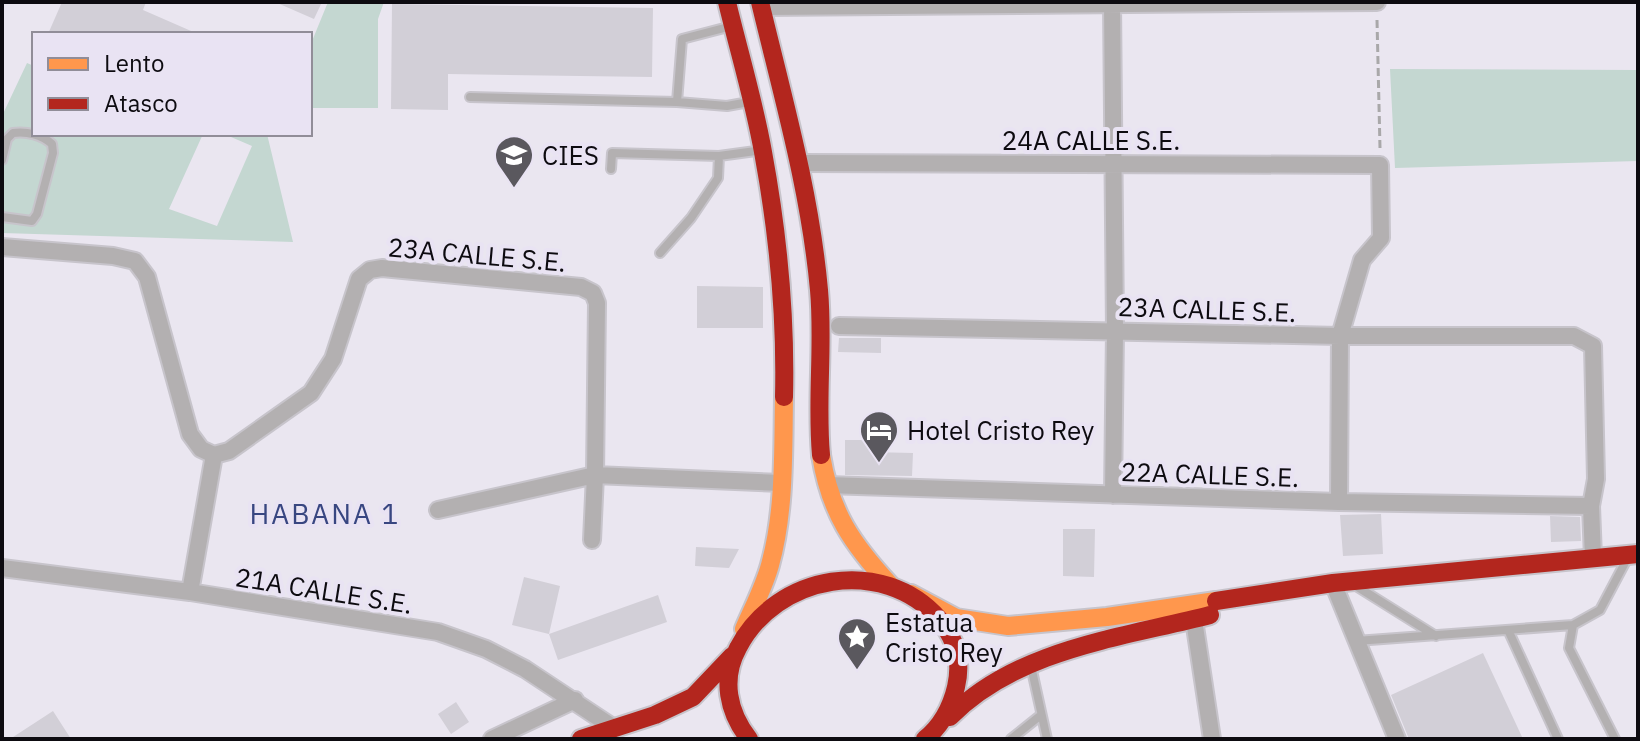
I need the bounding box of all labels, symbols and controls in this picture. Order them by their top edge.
legend [32,32,312,136]
text: Lento [104,47,164,79]
text: Atasco [104,87,178,119]
street label: 24A CALLE S.E. [1002,123,1180,157]
school or university icon: CIES [493,134,535,189]
place label: CIES [542,138,599,172]
street label: 23A CALLE S.E. [387,229,567,279]
street label: 23A CALLE S.E. [1117,289,1297,329]
hotel icon: Hotel Cristo Rey [858,409,900,464]
place label: Hotel Cristo Rey [907,413,1094,447]
street label: 22A CALLE S.E. [1120,454,1300,494]
district label: HABANA 1 [250,495,400,532]
street label: 21A CALLE S.E. [233,559,415,621]
place label: Estatua Cristo Rey [885,605,1003,669]
place icon: Estatua Cristo Rey [836,616,878,671]

